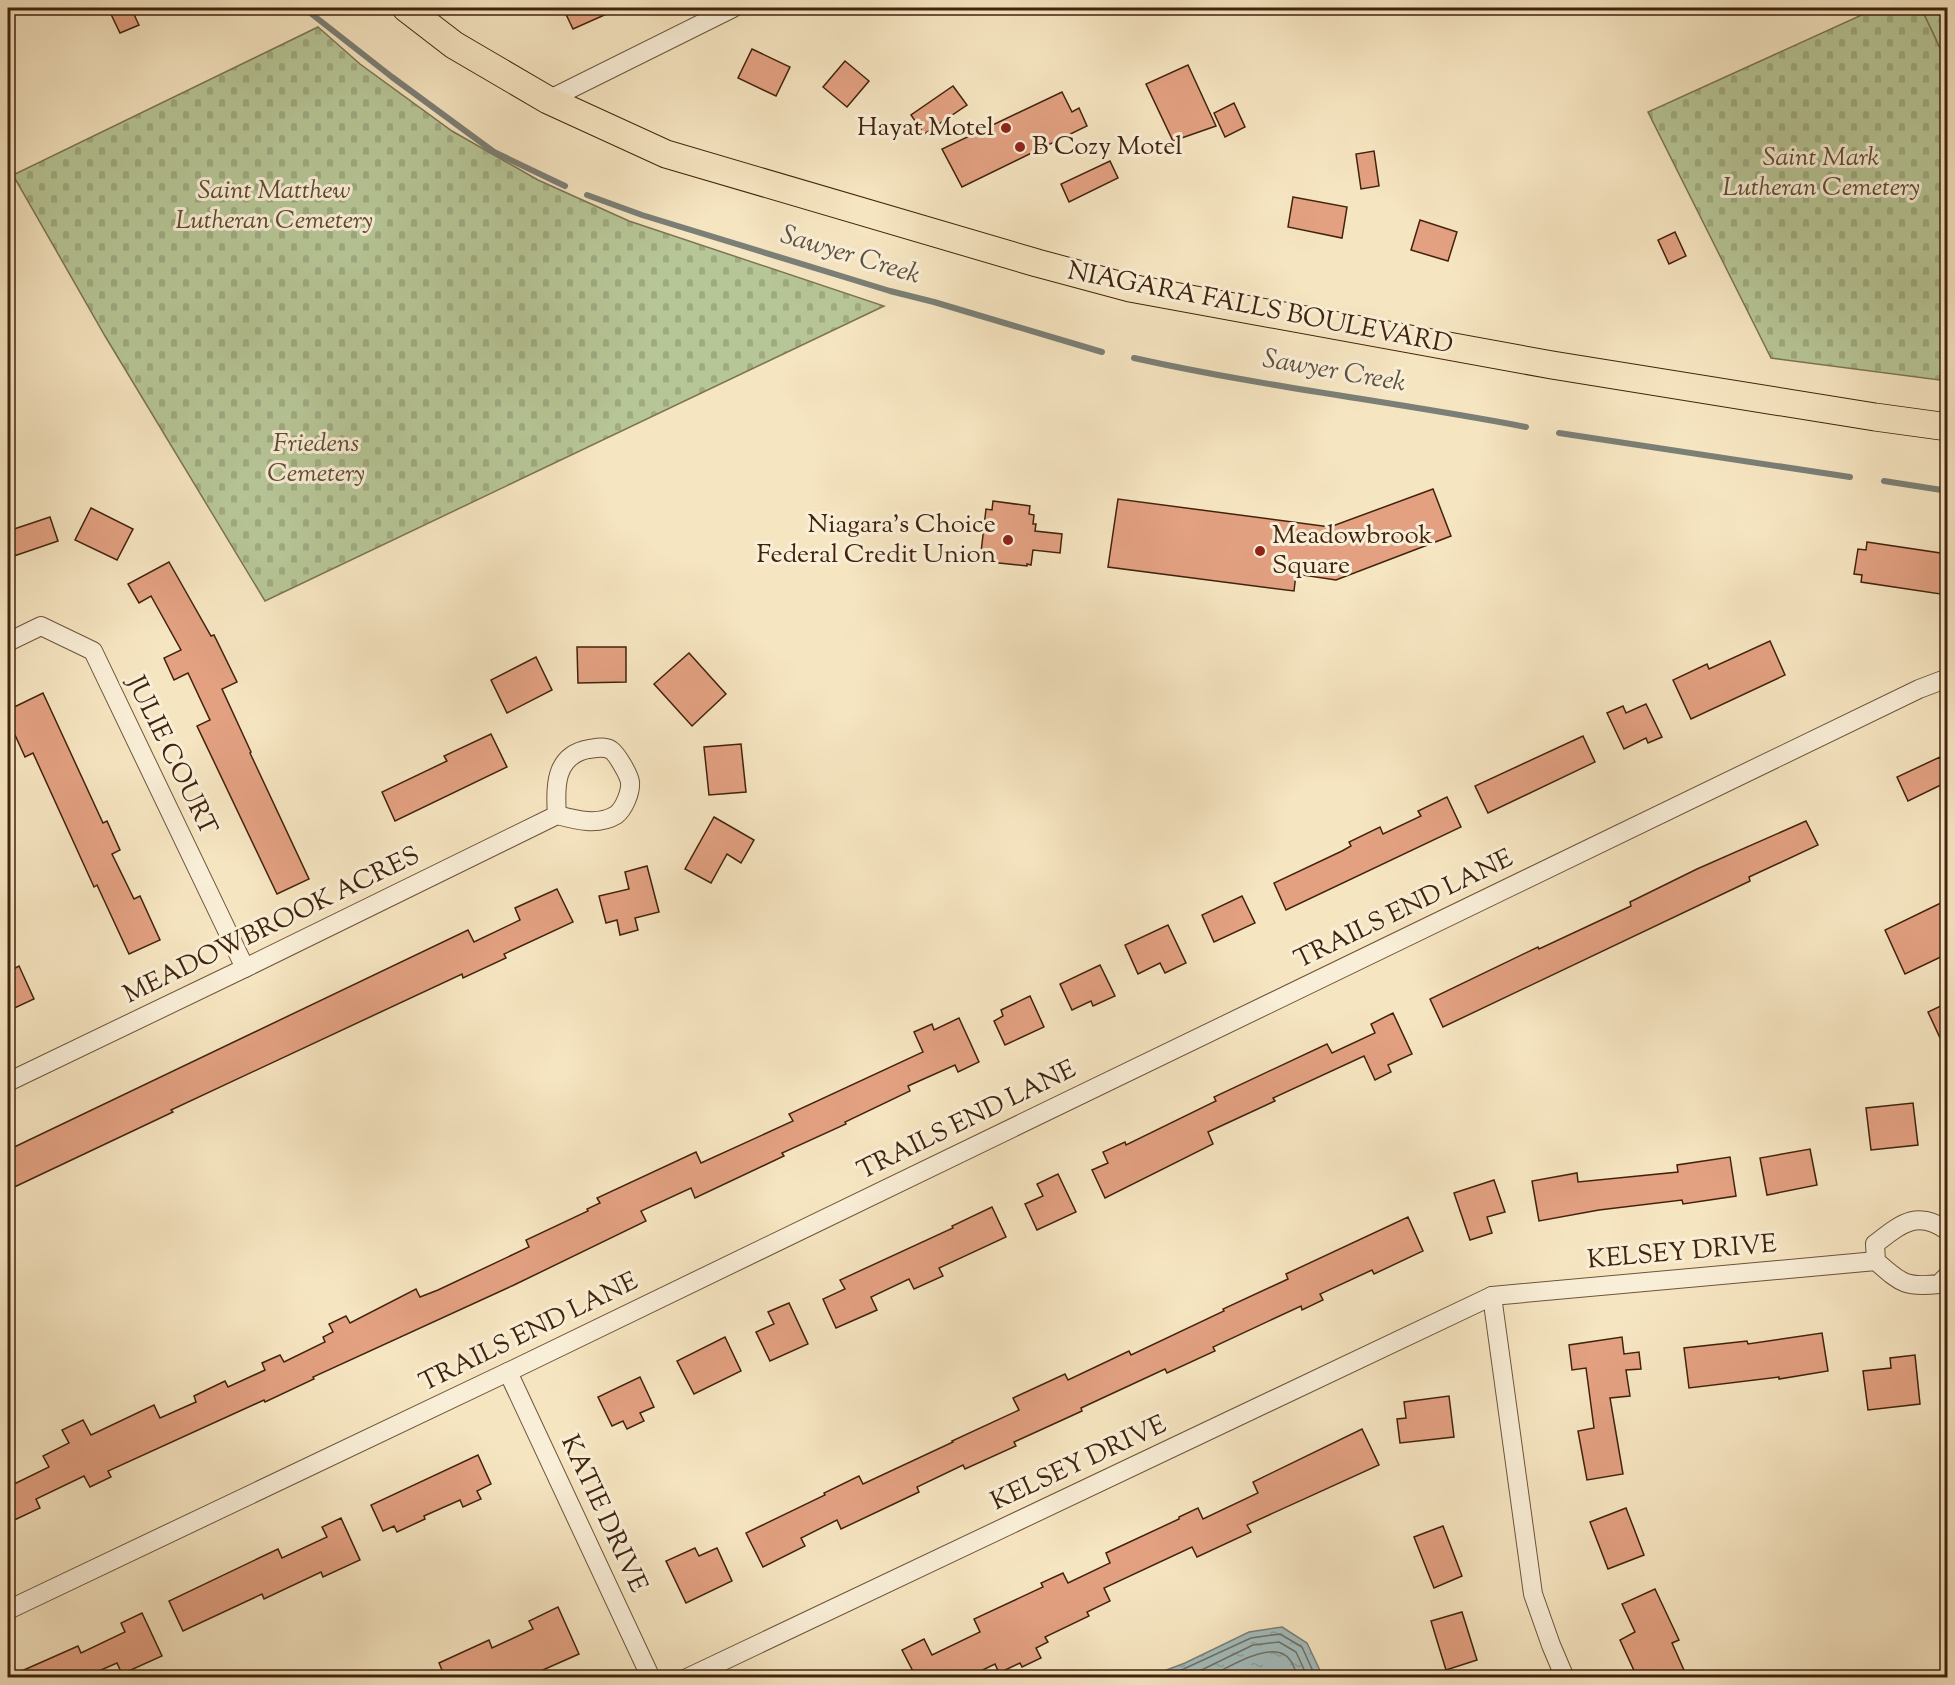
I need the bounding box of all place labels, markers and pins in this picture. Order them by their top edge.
place label: Hayat Motel [857,110,994,147]
marker: Hayat Motel [999,121,1013,135]
place label: B Cozy Motel [1032,129,1182,166]
marker: B Cozy Motel [1013,140,1027,154]
place label: Niagara's Choice Federal Credit Union [757,507,996,574]
place label: Meadowbrook Square [1272,518,1433,585]
marker: Niagara's Choice Federal Credit Union [1001,533,1015,547]
marker: Meadowbrook Square [1253,544,1267,558]

